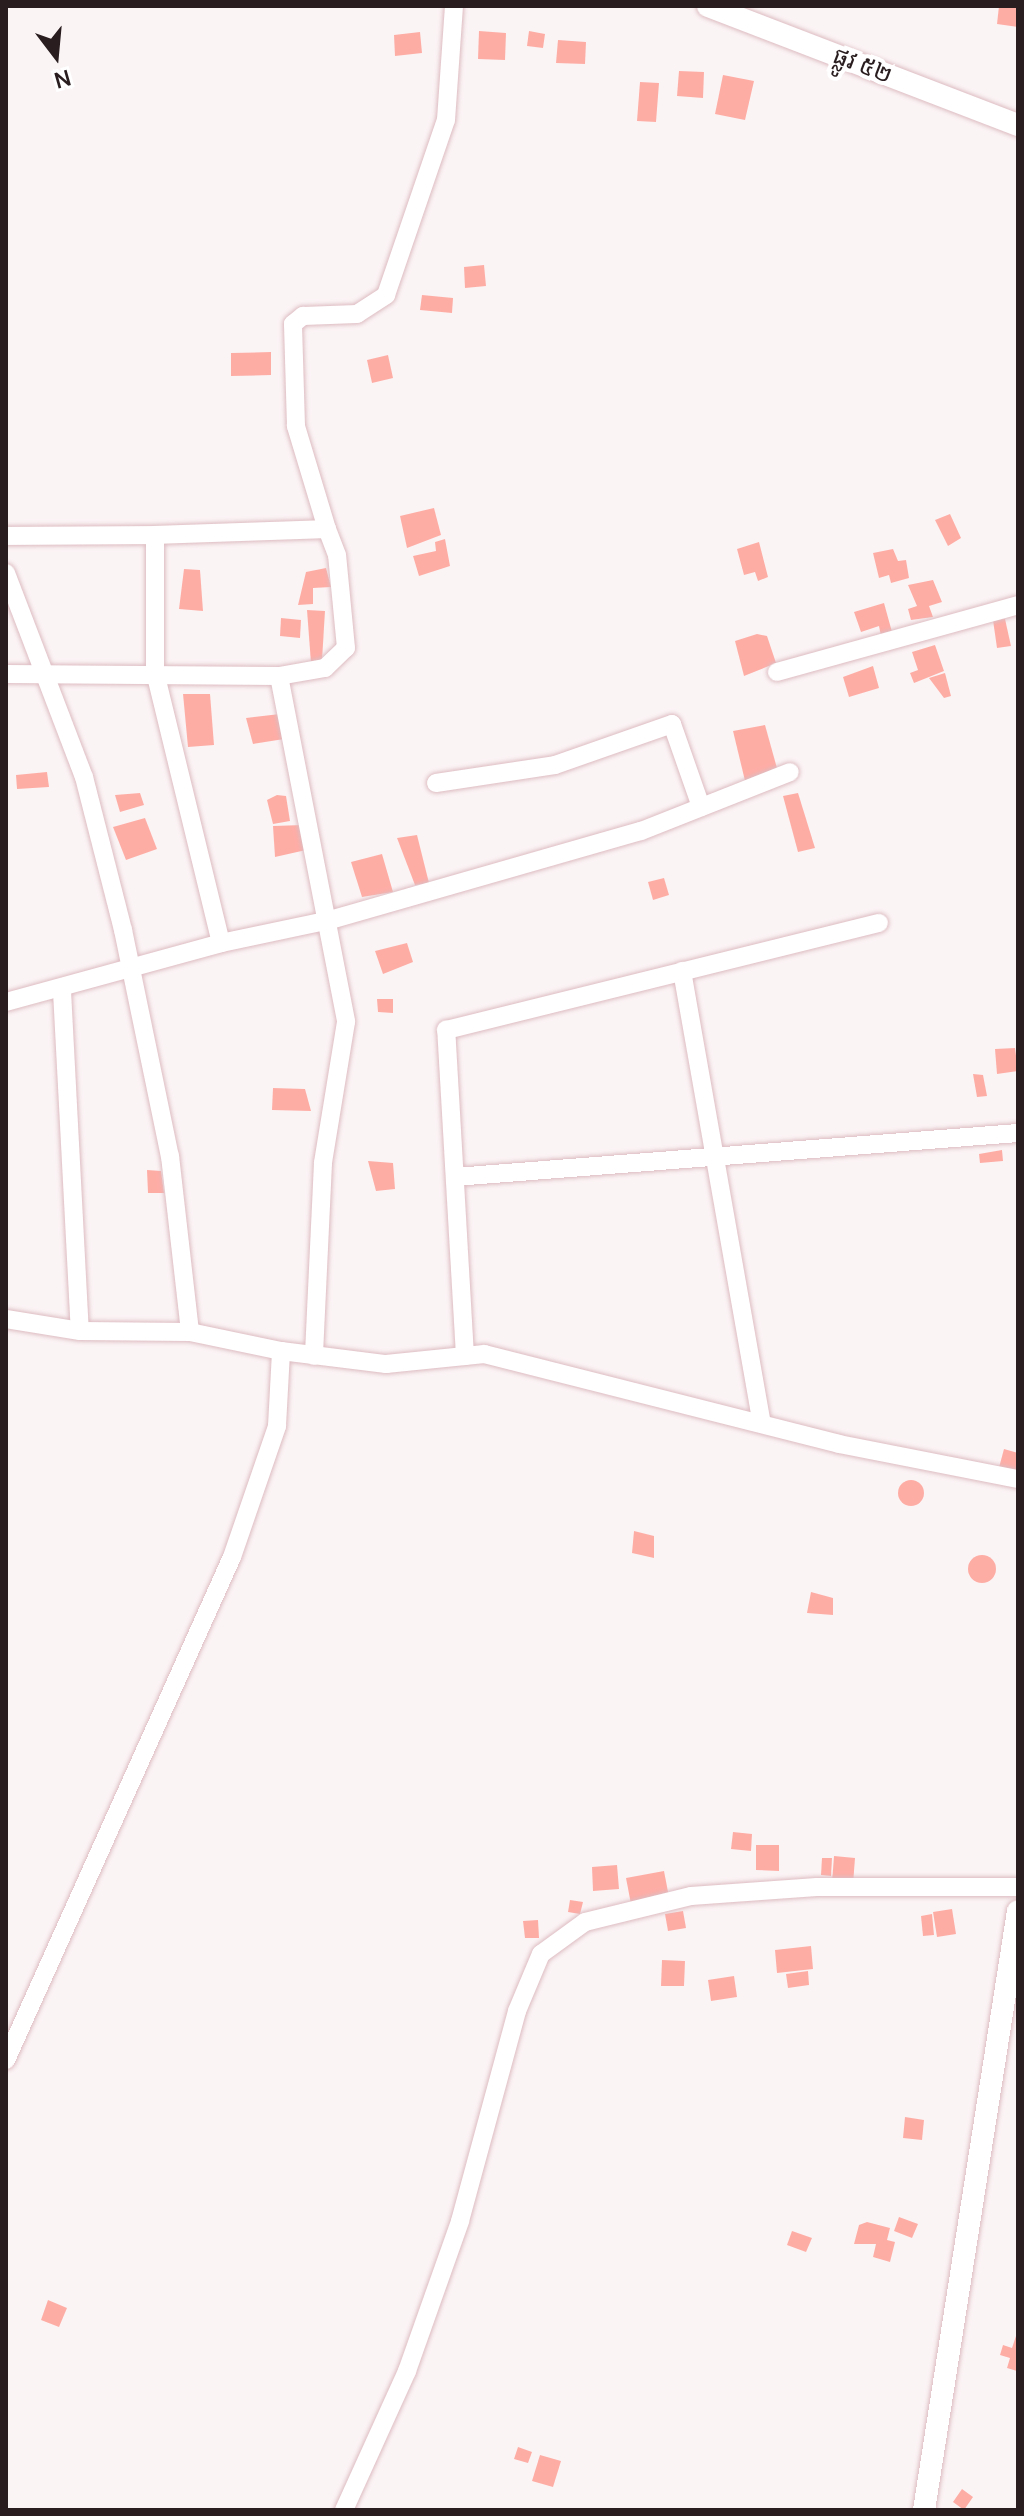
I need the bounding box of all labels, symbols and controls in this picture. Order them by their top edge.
north arrow [16,16,96,96]
street label: ផ្លូវ ៥២ [829,40,897,88]
text: N [51,62,74,96]

